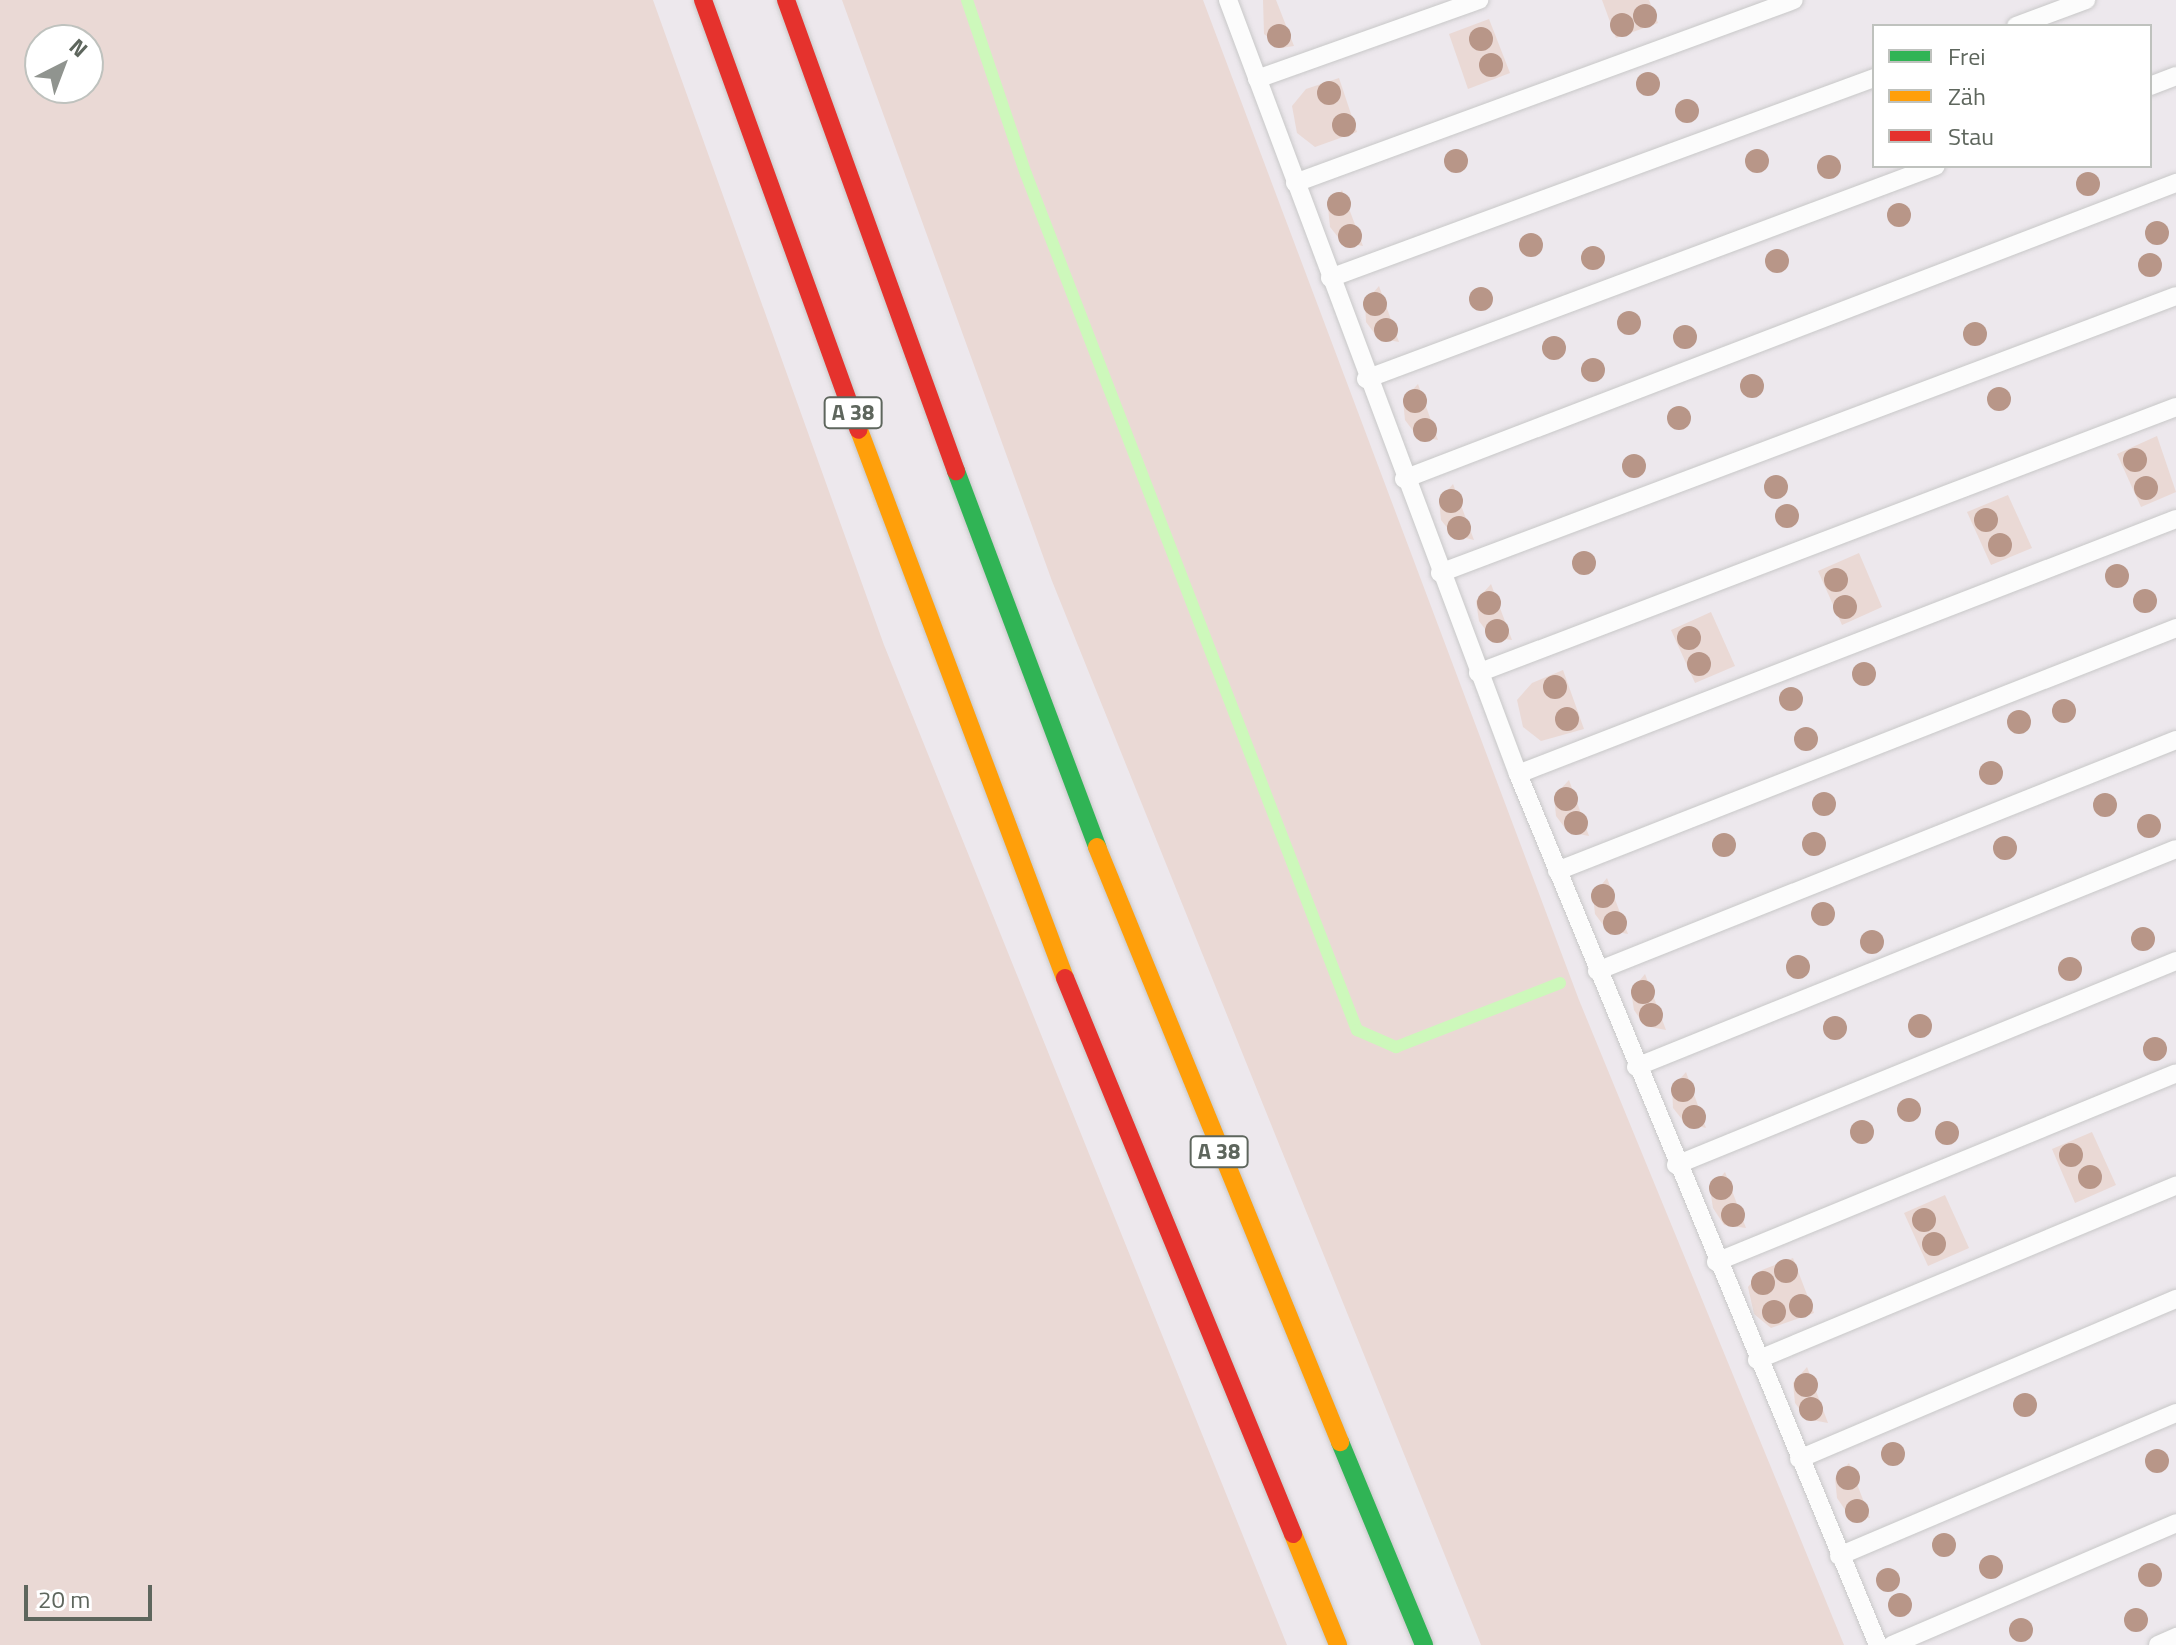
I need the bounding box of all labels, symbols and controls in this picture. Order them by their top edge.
north arrow [24,24,104,104]
legend [1872,24,2152,168]
text: N [62,30,96,65]
text: Frei [1948,38,1986,74]
text: Zäh [1948,78,1986,114]
text: Stau [1948,118,1994,154]
road number: A 38 [823,395,883,431]
road number: A 38 [1189,1134,1249,1170]
scale bar [28,1569,156,1619]
text: 20 m [38,1581,90,1617]

